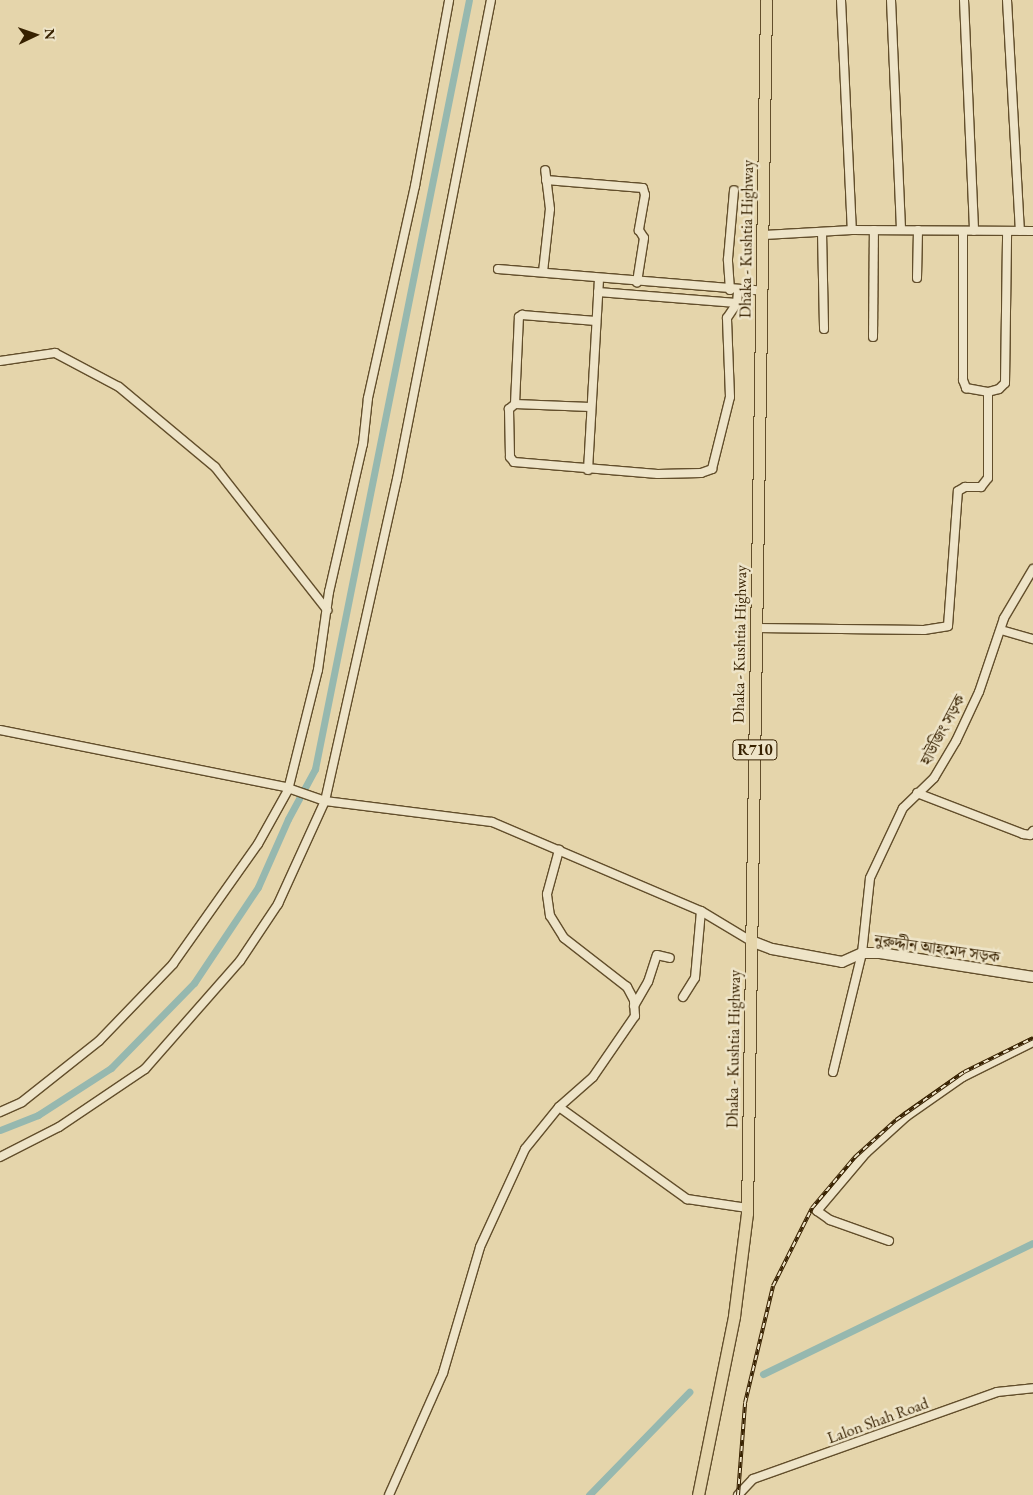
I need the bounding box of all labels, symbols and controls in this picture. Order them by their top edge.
north arrow [10,10,60,60]
text: N [41,28,59,40]
street label: Dhaka - Kushtia Highway [736,160,758,318]
street label: Dhaka - Kushtia Highway [729,565,751,723]
street label: হাউজিং সড়ক [916,691,970,769]
road number: R710 [731,738,779,762]
street label: নুরুদ্দীন আহমেদ সড়ক [873,931,1001,967]
street label: Dhaka - Kushtia Highway [723,970,745,1128]
street label: Lalon Shah Road [825,1394,931,1448]

